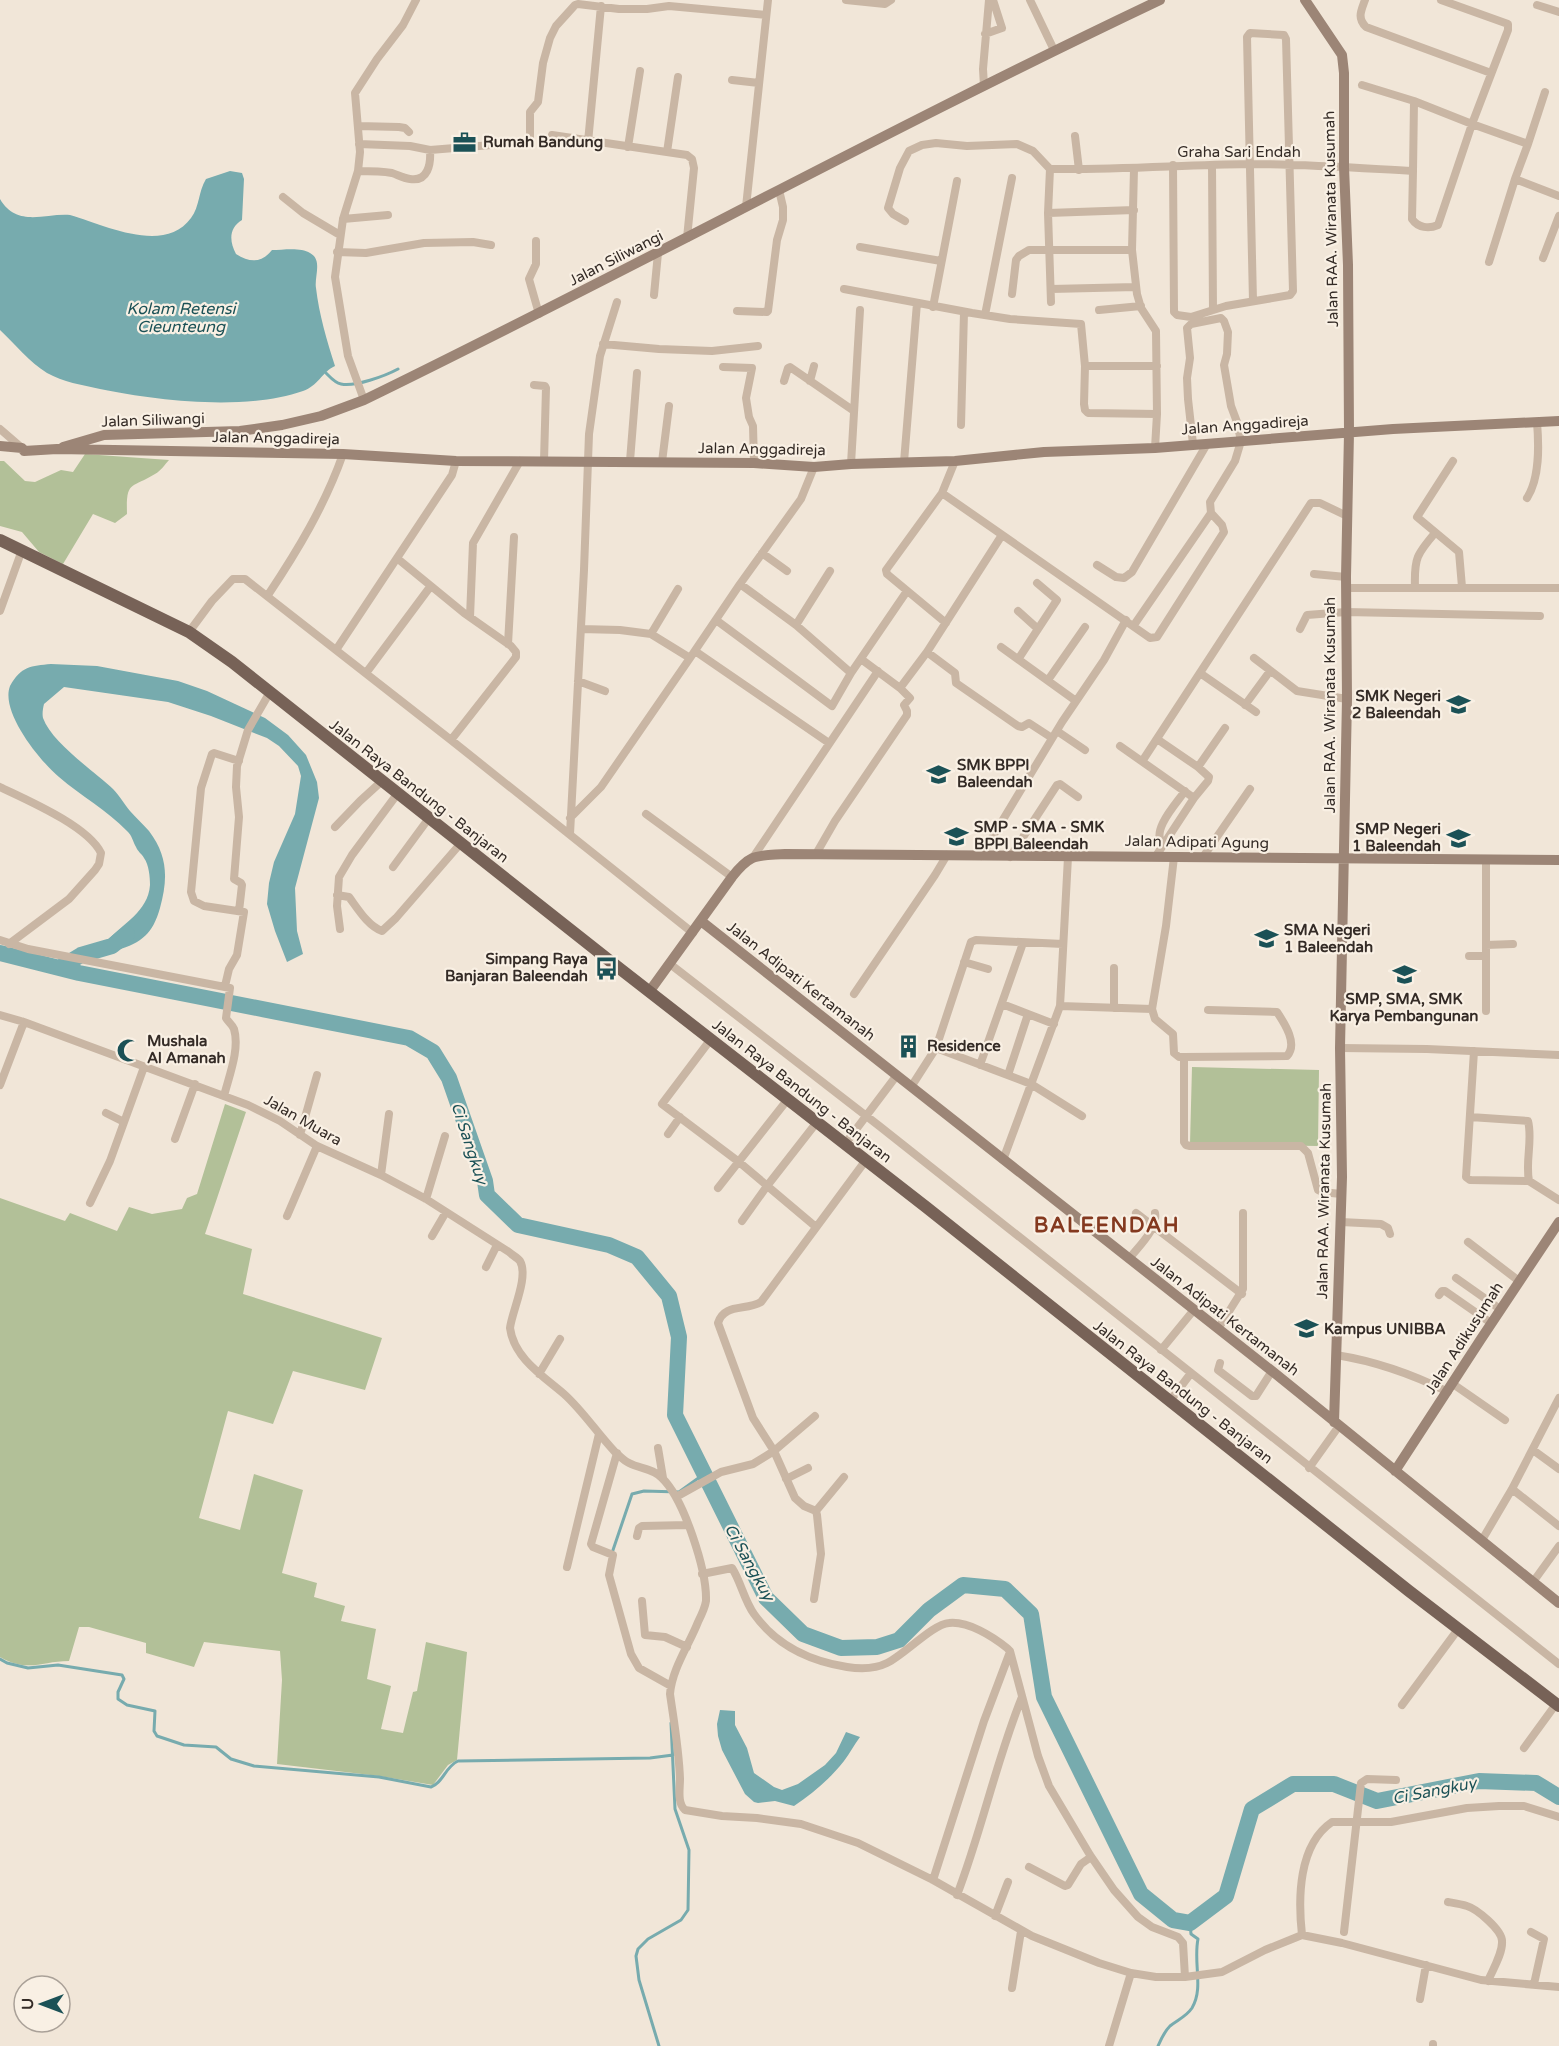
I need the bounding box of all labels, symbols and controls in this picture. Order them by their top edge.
street label: Jalan RAA. Wiranata Kusumah [1320,111,1342,327]
office icon: Rumah Bandung [452,129,478,155]
place label: Rumah Bandung [483,133,603,152]
street label: Graha Sari Endah [1177,143,1301,161]
street label: Jalan Siliwangi [566,226,666,290]
water label: Kolam Retensi Cieunteung [126,299,238,337]
street label: Jalan Siliwangi [101,409,205,431]
street label: Jalan Anggadireja [1181,412,1309,438]
street label: Jalan Anggadireja [212,428,340,448]
street label: Jalan Anggadireja [698,439,826,459]
street label: Jalan RAA. Wiranata Kusumah [1321,597,1339,813]
place label: SMK Negeri 2 Baleendah [1352,687,1441,722]
school or university icon: SMK Negeri 2 Baleendah [1446,692,1472,718]
street label: Jalan Raya Bandung - Banjaran [326,715,512,867]
place label: SMK BPPI Baleendah [957,756,1033,791]
school or university icon: SMK BPPI Baleendah [926,761,952,787]
place label: SMP - SMA - SMK BPPI Baleendah [974,818,1104,853]
place label: SMP Negeri 1 Baleendah [1352,820,1441,855]
school or university icon: SMP - SMA - SMK BPPI Baleendah [943,823,969,849]
school or university icon: SMP Negeri 1 Baleendah [1446,825,1472,851]
street label: Jalan Adipati Agung [1125,832,1269,852]
street label: Jalan Adipati Kertamanah [723,917,879,1045]
place label: SMA Negeri 1 Baleendah [1284,921,1373,956]
school or university icon: SMA Negeri 1 Baleendah [1253,926,1279,952]
place label: Simpang Raya Banjaran Baleendah [445,950,588,986]
bus stop icon: Simpang Raya Banjaran Baleendah [593,955,619,981]
school or university icon: SMP, SMA, SMK Karya Pembangunan [1391,962,1417,988]
place label: SMP, SMA, SMK Karya Pembangunan [1330,990,1478,1026]
street label: Jalan Raya Bandung - Banjaran [709,1015,895,1167]
place label: Mushala Al Amanah [147,1032,226,1067]
building icon: Residence [896,1033,922,1059]
mosque icon: Mushala Al Amanah [116,1037,142,1063]
place label: Residence [927,1037,1001,1055]
street label: Jalan RAA. Wiranata Kusumah [1313,1083,1335,1299]
street label: Jalan Muara [261,1091,345,1149]
water label: Ci Sangkuy [446,1100,492,1189]
district label: BALEENDAH [1034,1213,1180,1238]
street label: Jalan Adipati Kertamanah [1147,1252,1303,1380]
street label: Jalan Adikusumah [1421,1279,1507,1397]
street label: Jalan Raya Bandung - Banjaran [1090,1316,1276,1468]
school or university icon: Kampus UNIBBA [1293,1316,1319,1342]
place label: Kampus UNIBBA [1324,1320,1446,1339]
water label: Ci Sangkuy [720,1520,780,1607]
water label: Ci Sangkuy [1391,1773,1480,1809]
north arrow [12,1974,72,2034]
text: U [18,1998,38,2010]

